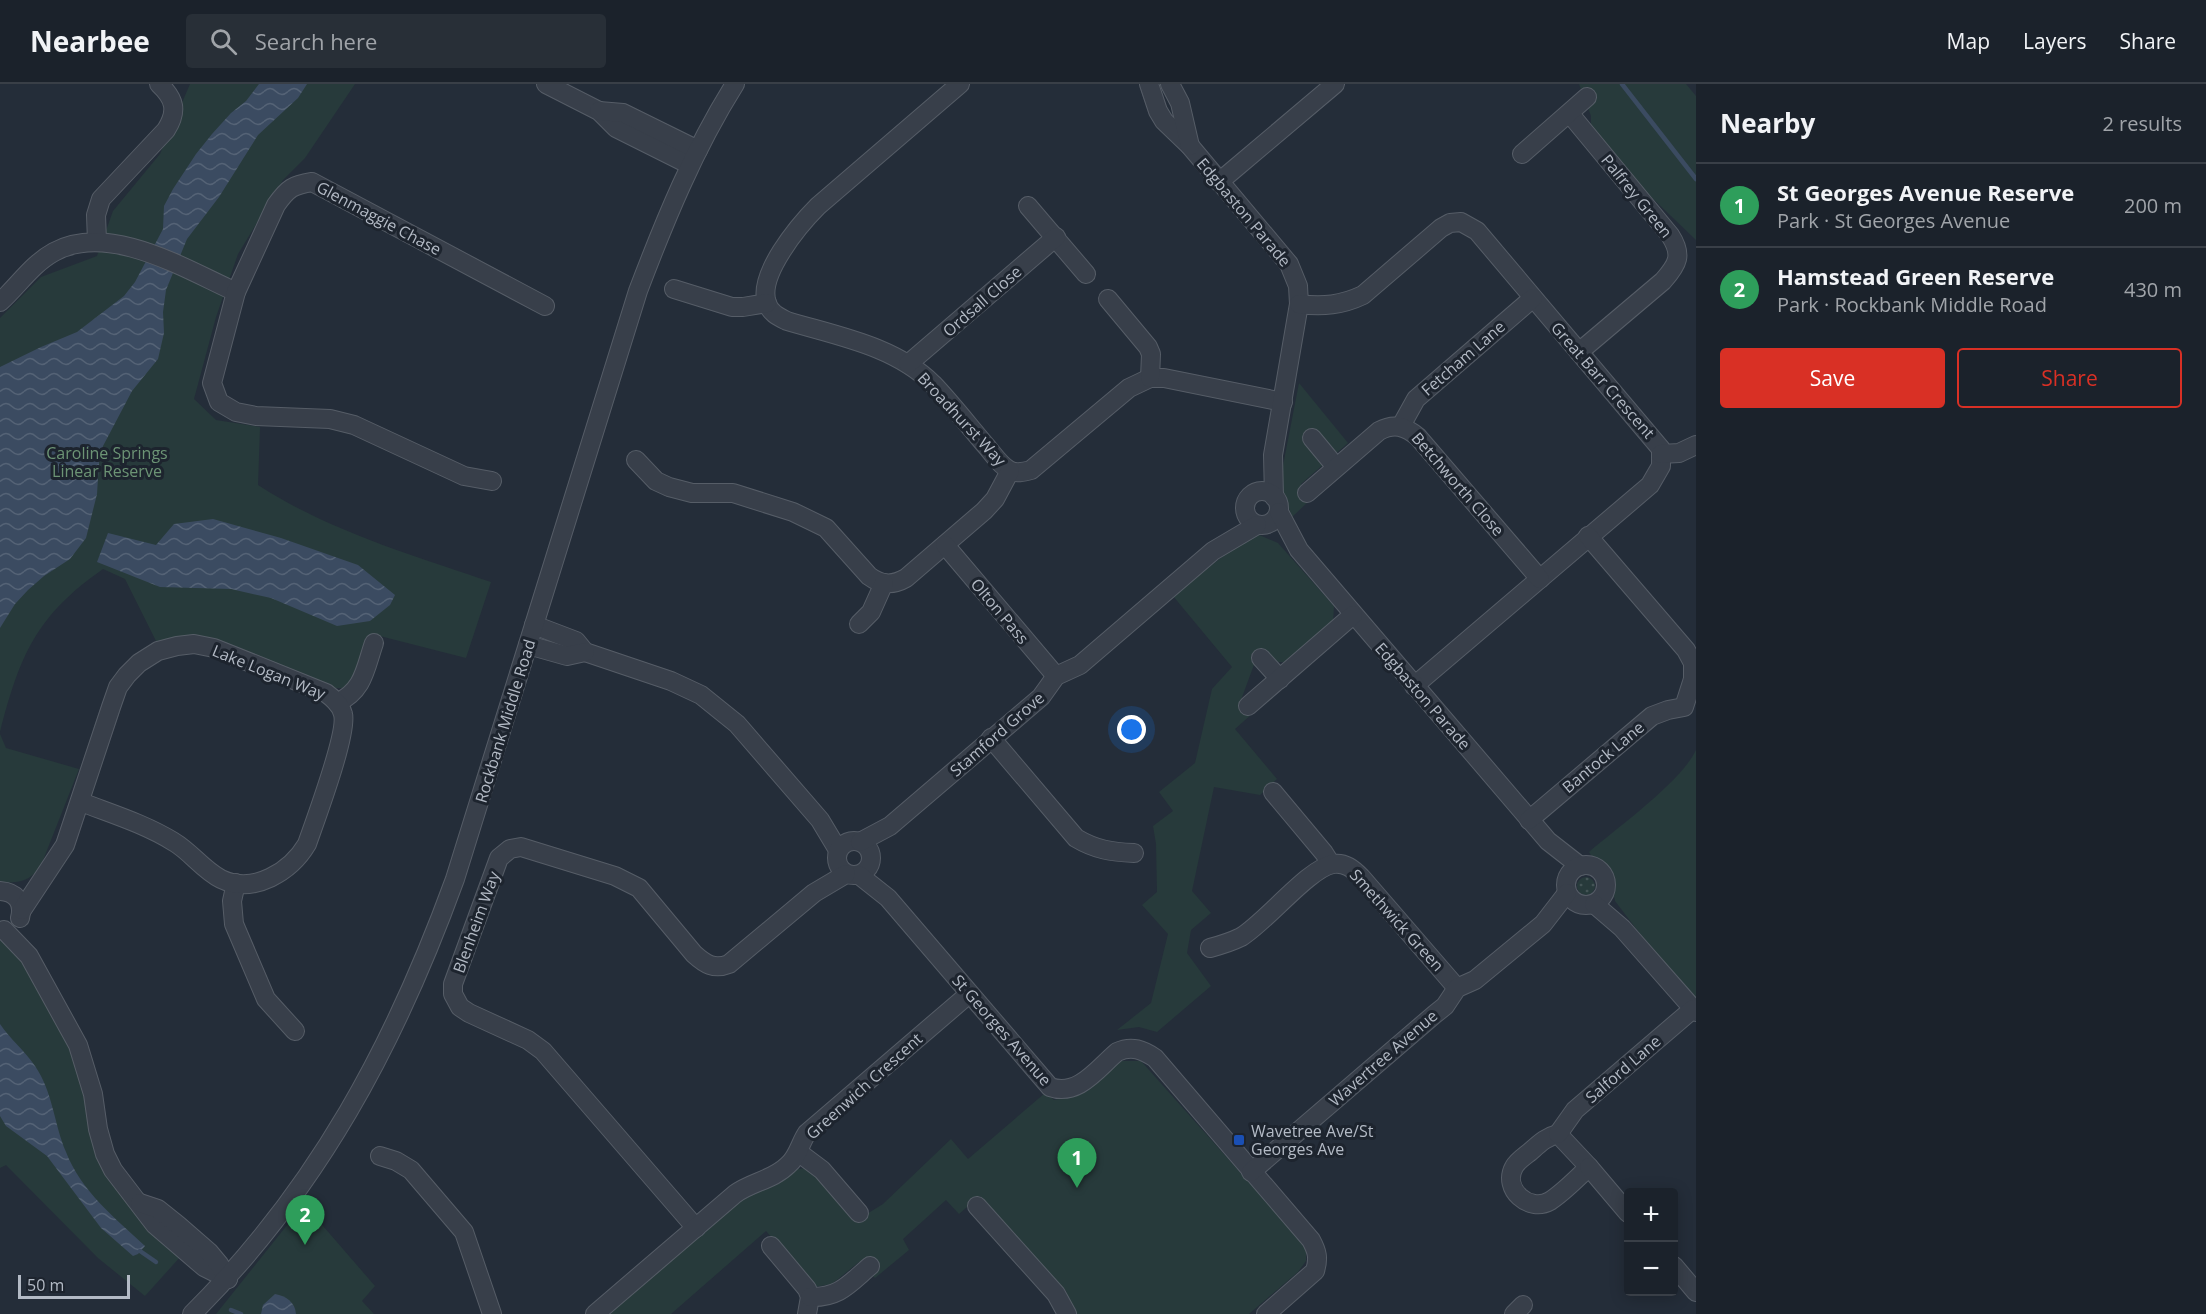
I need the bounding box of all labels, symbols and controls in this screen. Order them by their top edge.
search box [186,14,606,68]
text: Nearbee [30,22,150,60]
icon: search [207,25,240,58]
text: Search here [255,26,377,56]
text: Map [1947,27,1990,55]
text: Layers [2023,27,2087,55]
text: Share [2120,27,2176,55]
text: Nearby [1720,105,1815,141]
text: 2 results [2102,110,2182,137]
street label: Palfrey Green [1596,150,1678,242]
street label: Edgbaston Parade [1192,153,1296,271]
street label: Glenmaggie Chase [313,176,445,260]
text: St Georges Avenue Reserve [1777,177,2074,207]
text: 1 [1734,192,1745,219]
text: 200 m [2124,192,2182,219]
text: Park · St Georges Avenue [1777,207,2010,234]
street label: Ordsall Close [938,261,1026,341]
text: Hamstead Green Reserve [1777,261,2054,291]
text: 2 [1734,276,1745,303]
text: 430 m [2124,276,2182,303]
text: Park · Rockbank Middle Road [1777,291,2047,318]
street label: Fetcham Lane [1416,315,1510,401]
street label: Great Barr Crescent [1546,317,1660,443]
button: Save [1720,348,1945,408]
button: Share [1957,348,2182,408]
street label: Broadhurst Way [913,367,1012,471]
street label: Betchworth Close [1407,427,1509,541]
park label: Caroline Springs Linear Reserve [46,442,168,482]
street label: Olton Pass [966,573,1034,649]
street label: Rockbank Middle Road [470,636,540,806]
street label: Edgbaston Parade [1370,638,1476,754]
street label: Lake Logan Way [209,639,330,705]
street label: Stamford Grove [945,687,1049,781]
your location [1117,715,1146,744]
street label: Bantock Lane [1557,716,1649,798]
street label: Smethwick Green [1345,864,1449,976]
street label: Blenheim Way [447,867,505,976]
street label: St Georges Avenue [948,970,1056,1090]
street label: Wavertree Avenue [1324,1005,1442,1111]
street label: Greenwich Crescent [801,1028,927,1144]
street label: Salford Lane [1581,1030,1665,1108]
place label: Wavetree Ave/St Georges Ave [1251,1120,1374,1160]
marker: Wavetree Ave/St Georges Ave [1232,1133,1246,1147]
pin: 1 [1058,1138,1096,1188]
map controls [1624,1188,1678,1296]
button: + [1624,1188,1678,1242]
pin: 2 [286,1196,324,1245]
button: − [1624,1242,1678,1296]
scale bar [18,1272,130,1300]
text: 50 m [27,1274,64,1296]

